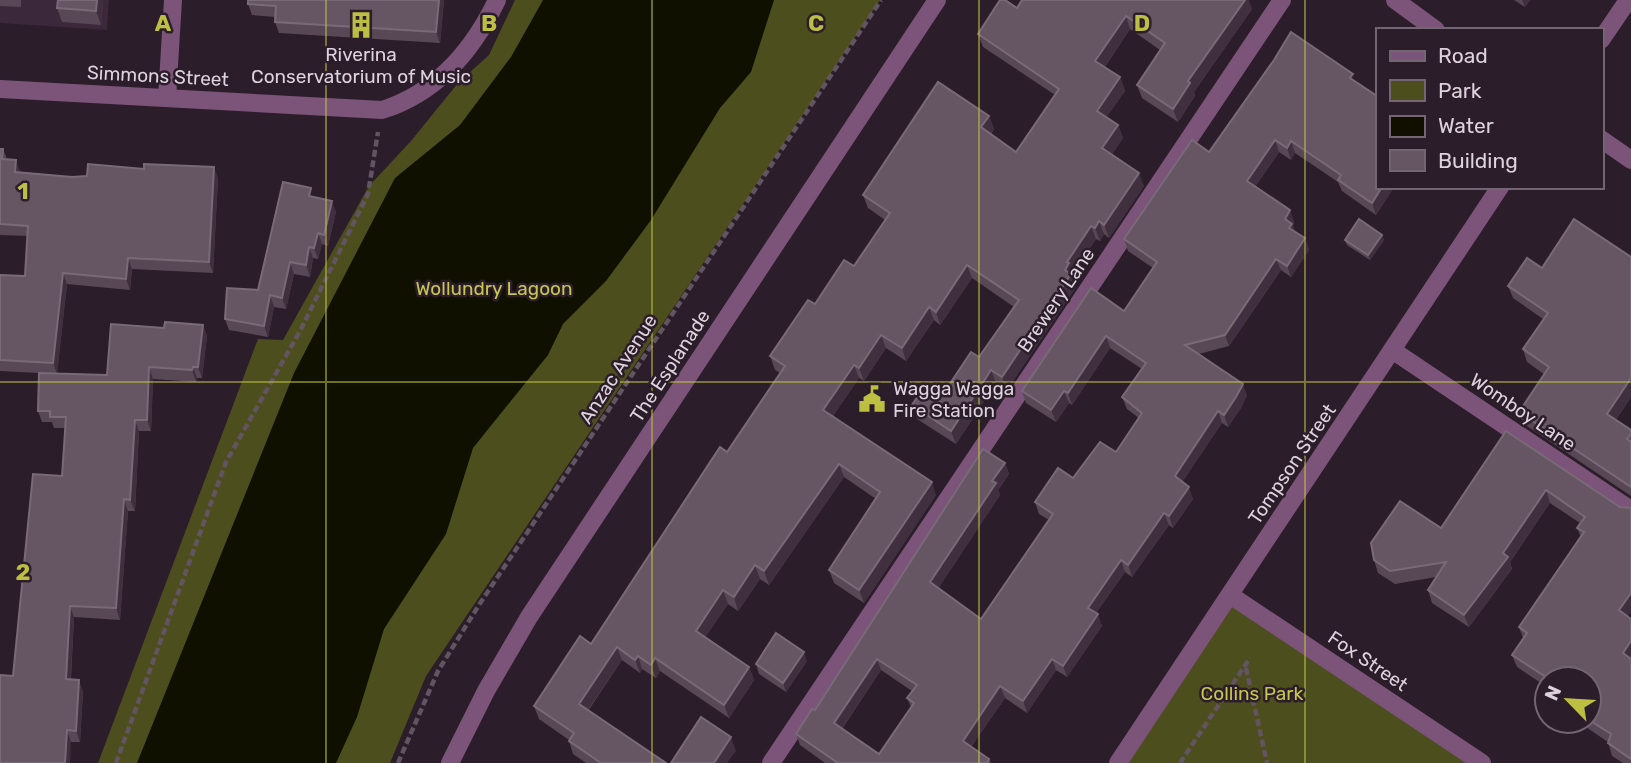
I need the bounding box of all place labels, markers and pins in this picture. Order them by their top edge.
building icon: Riverina Conservatorium of Music [346,10,376,40]
place label: Riverina Conservatorium of Music [251,43,471,88]
place label: Wagga Wagga Fire Station [893,377,1014,422]
public building icon: Wagga Wagga Fire Station [857,384,887,414]

